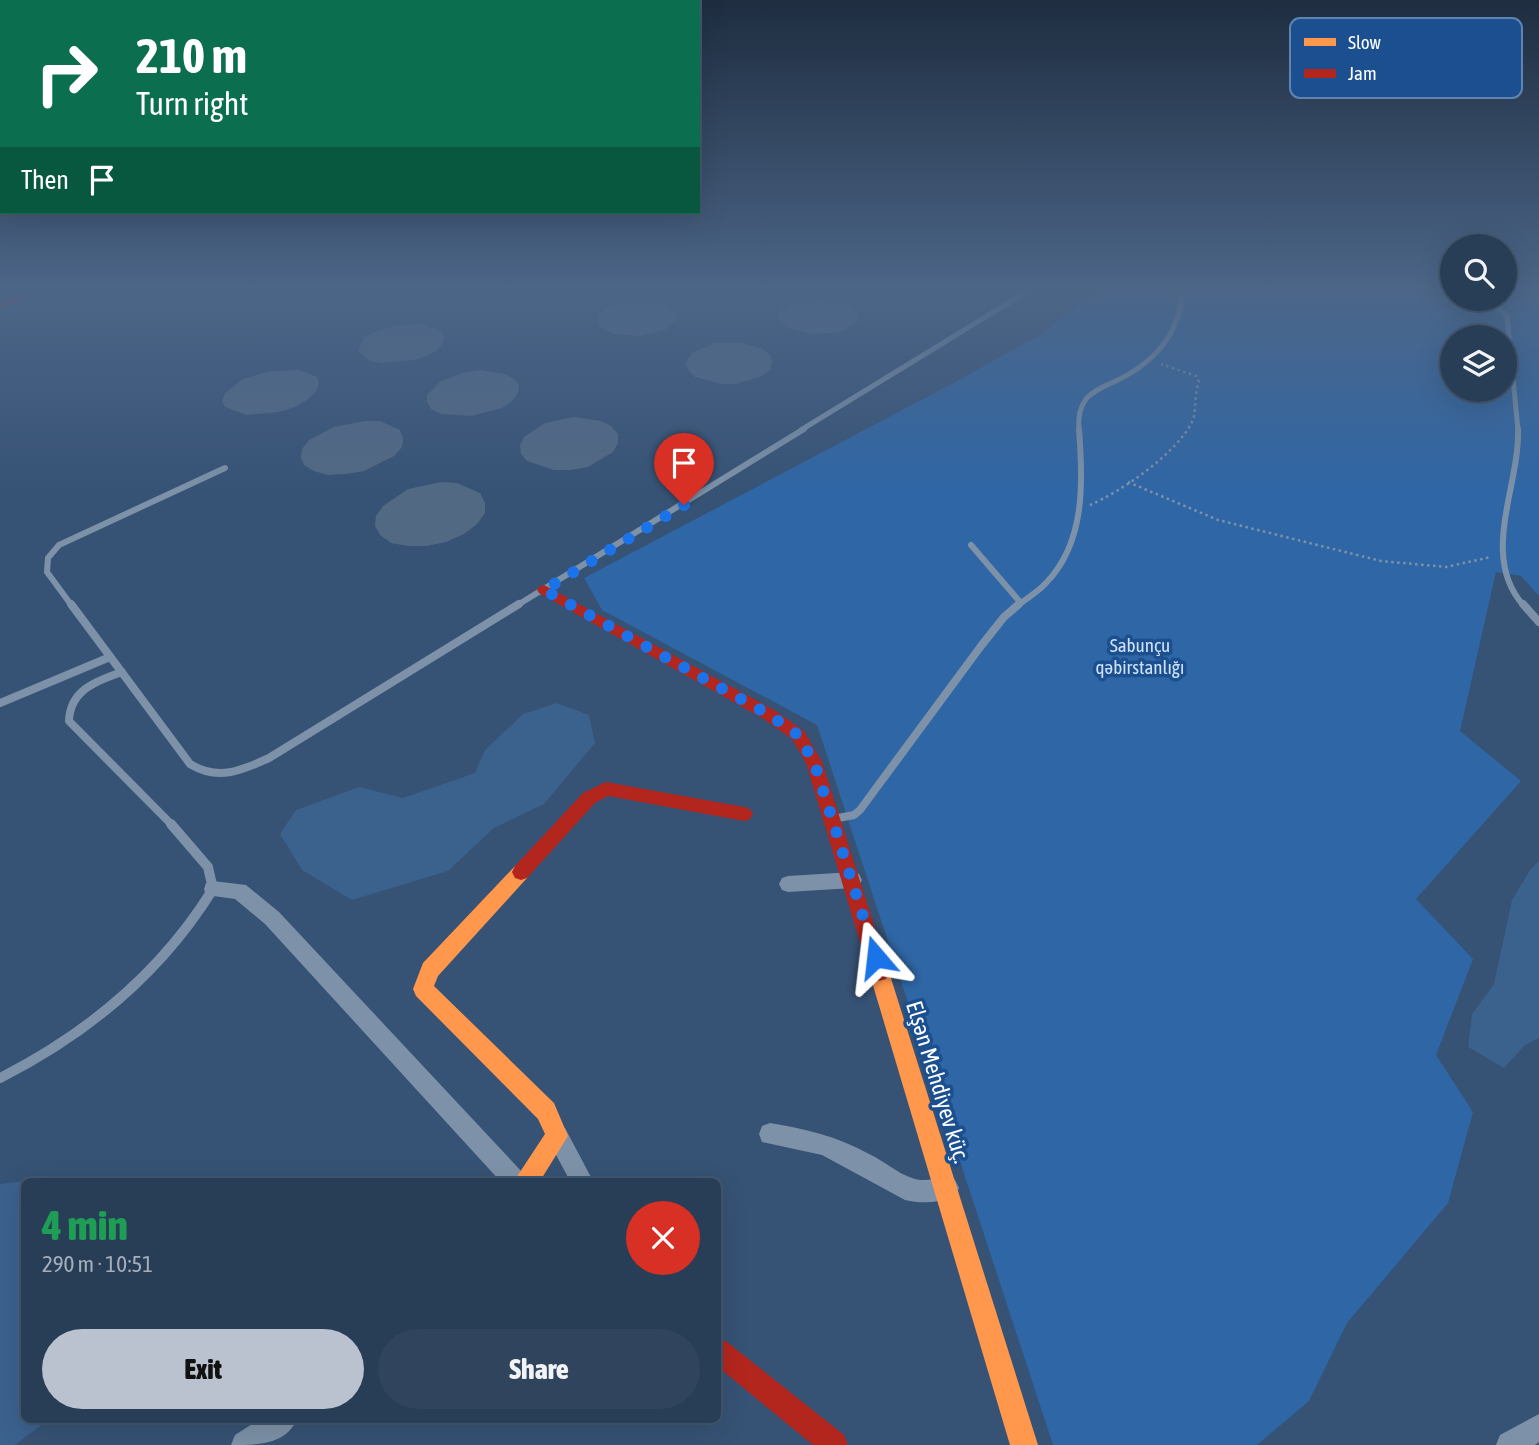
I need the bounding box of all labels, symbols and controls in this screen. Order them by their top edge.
legend [1290,18,1522,98]
text: 210 m [136,27,247,83]
icon: right [21,28,112,119]
text: Slow [1348,31,1382,53]
text: Jam [1348,62,1377,84]
text: Turn right [136,85,249,122]
icon: arrive [83,161,121,199]
text: Then [21,165,69,195]
map controls [1440,234,1517,402]
button: search [1440,234,1517,311]
button: layers [1440,325,1517,402]
pin [654,433,714,505]
icon: arrive [665,444,703,482]
park label: Sabunçu qəbirstanlığı [1096,634,1184,678]
position arrow [839,920,913,994]
street label: Elşən Mehdiyev küç. [901,998,975,1166]
text: 4 min [42,1201,128,1249]
button: close [626,1201,700,1275]
text: 290 m · 10:51 [42,1251,153,1277]
button: Exit [42,1329,364,1409]
button: Share [378,1329,700,1409]

